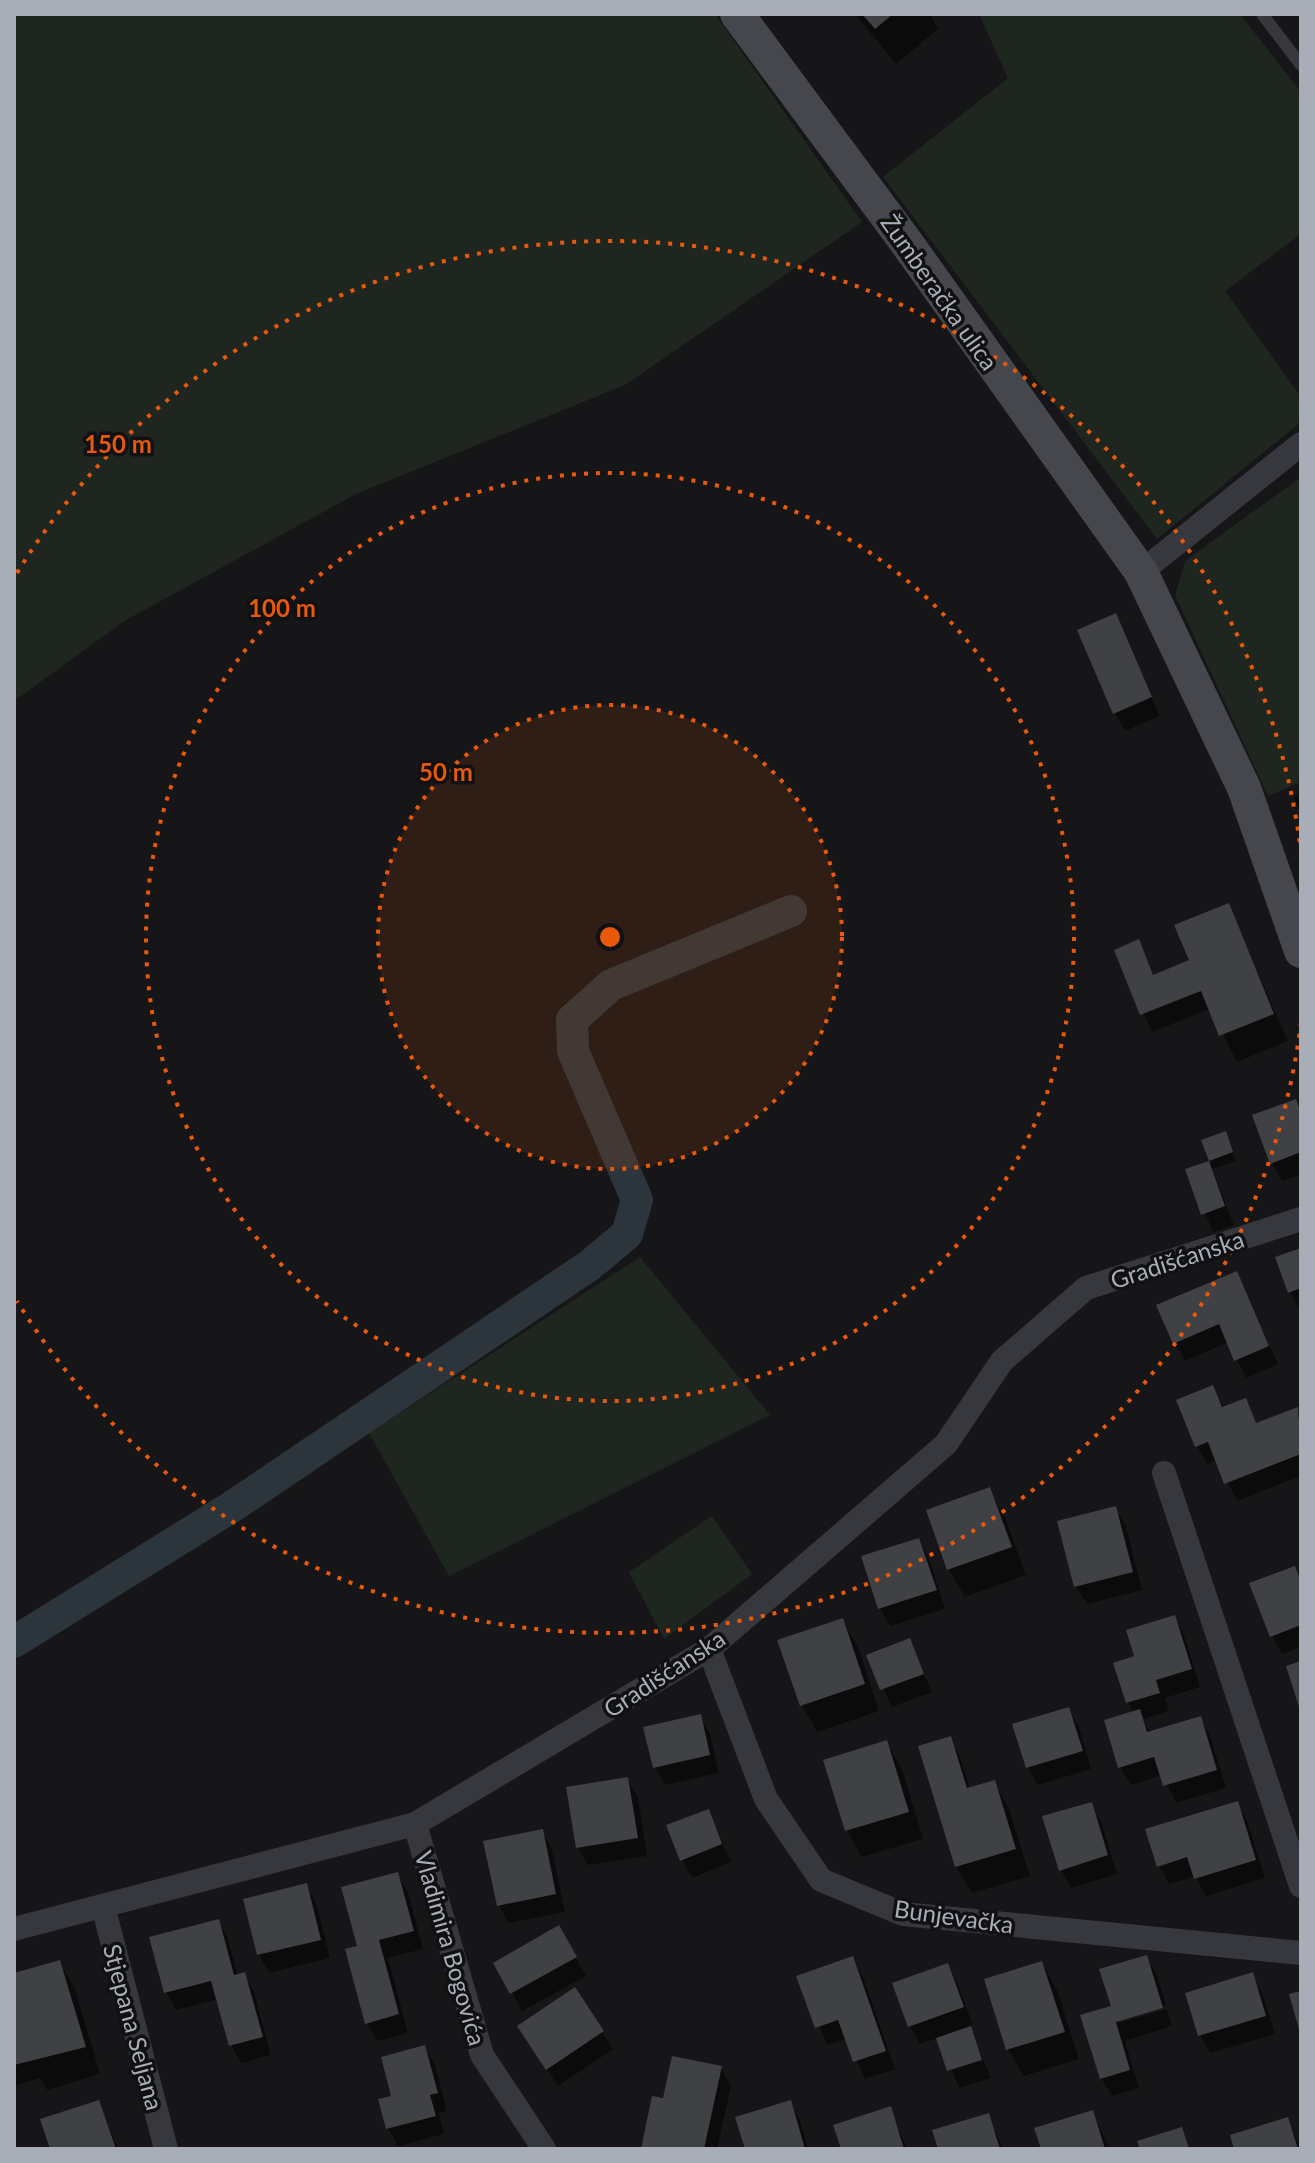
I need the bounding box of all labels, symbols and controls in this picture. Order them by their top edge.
street label: Žumberačka ulica [875,209,1005,375]
text: 150 m [84,429,152,458]
text: 100 m [248,593,316,622]
text: 50 m [419,757,473,786]
centre of rings [596,923,624,951]
street label: Gradišćanska [1107,1224,1247,1294]
street label: Gradišćanska [598,1623,730,1723]
street label: Vladimira Bogovića [409,1847,493,2049]
street label: Bunjevačka [893,1893,1015,1939]
street label: Stjepana Seljana [98,1941,170,2113]

